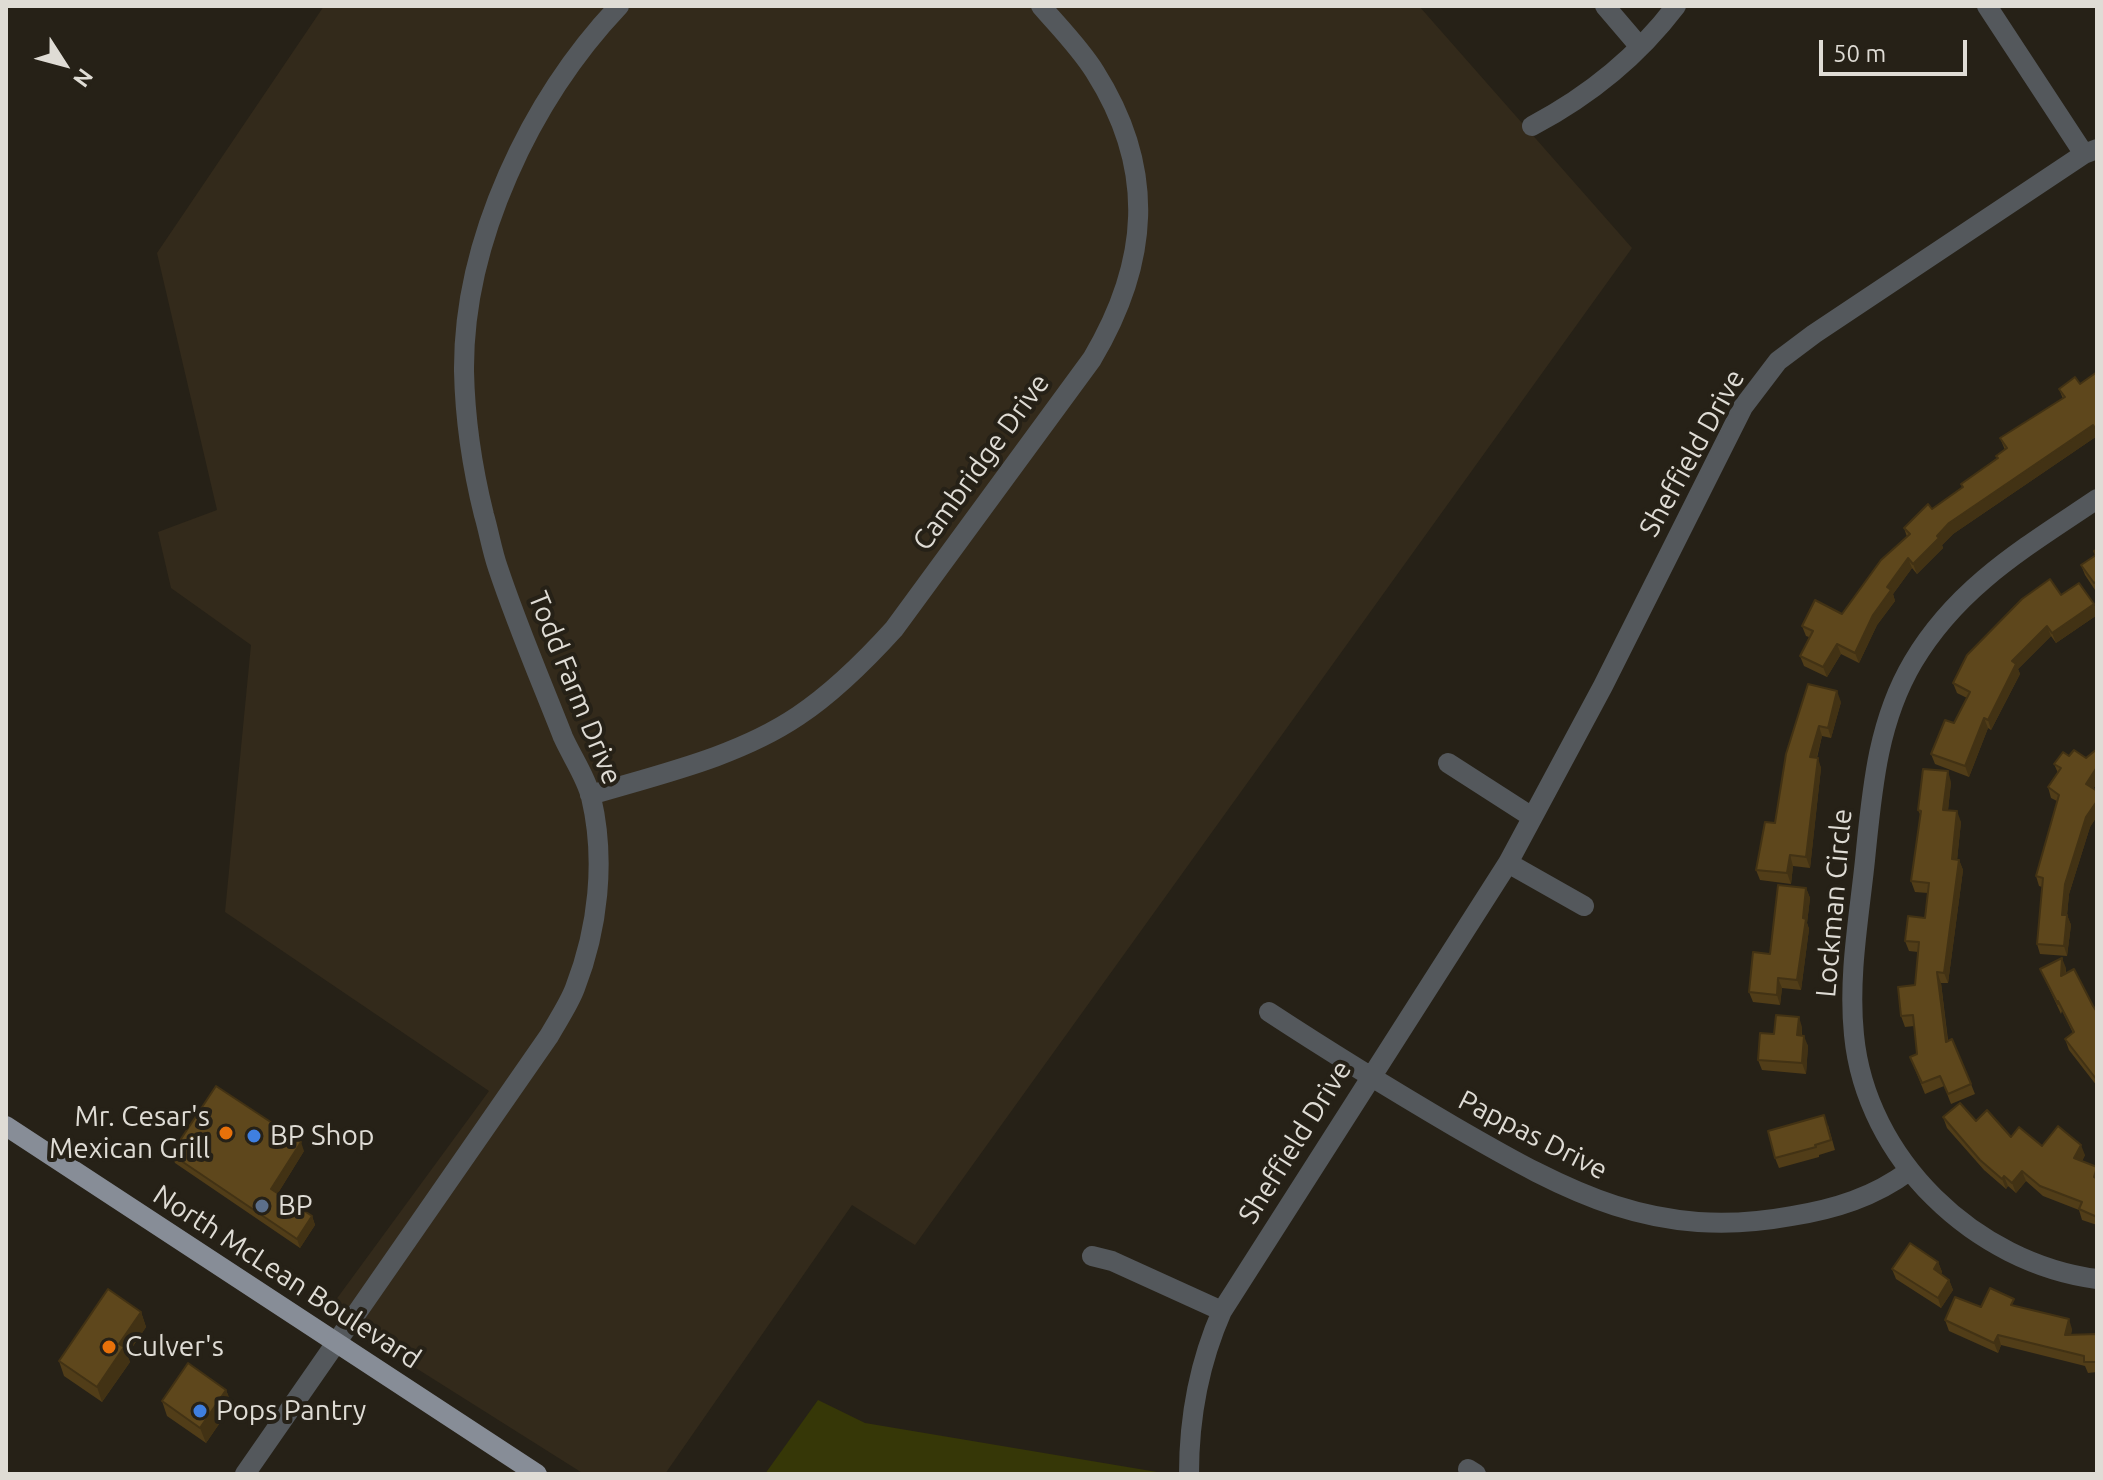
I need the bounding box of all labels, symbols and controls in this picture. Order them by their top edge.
north arrow [24,24,104,104]
scale bar [1823,24,1971,74]
text: 50 m [1833,40,1886,67]
text: N [69,64,99,92]
street label: Sheffield Drive [1632,364,1752,542]
street label: Cambridge Drive [906,367,1056,557]
street label: Todd Farm Drive [521,587,629,789]
street label: Lockman Circle [1809,807,1859,999]
street label: Sheffield Drive [1231,1054,1359,1230]
street label: Pappas Drive [1453,1083,1613,1187]
place label: Mr. Cesar's Mexican Grill [49,1100,210,1166]
place label: BP Shop [270,1119,374,1153]
marker: Mr. Cesar's Mexican Grill [217,1124,235,1142]
marker: BP Shop [245,1127,263,1145]
street label: North McLean Boulevard [147,1178,427,1376]
place label: BP [278,1189,313,1223]
marker: BP [253,1197,271,1215]
place label: Culver's [125,1330,224,1364]
marker: Culver's [100,1338,118,1356]
place label: Pops Pantry [216,1394,366,1428]
marker: Pops Pantry [191,1402,209,1420]

